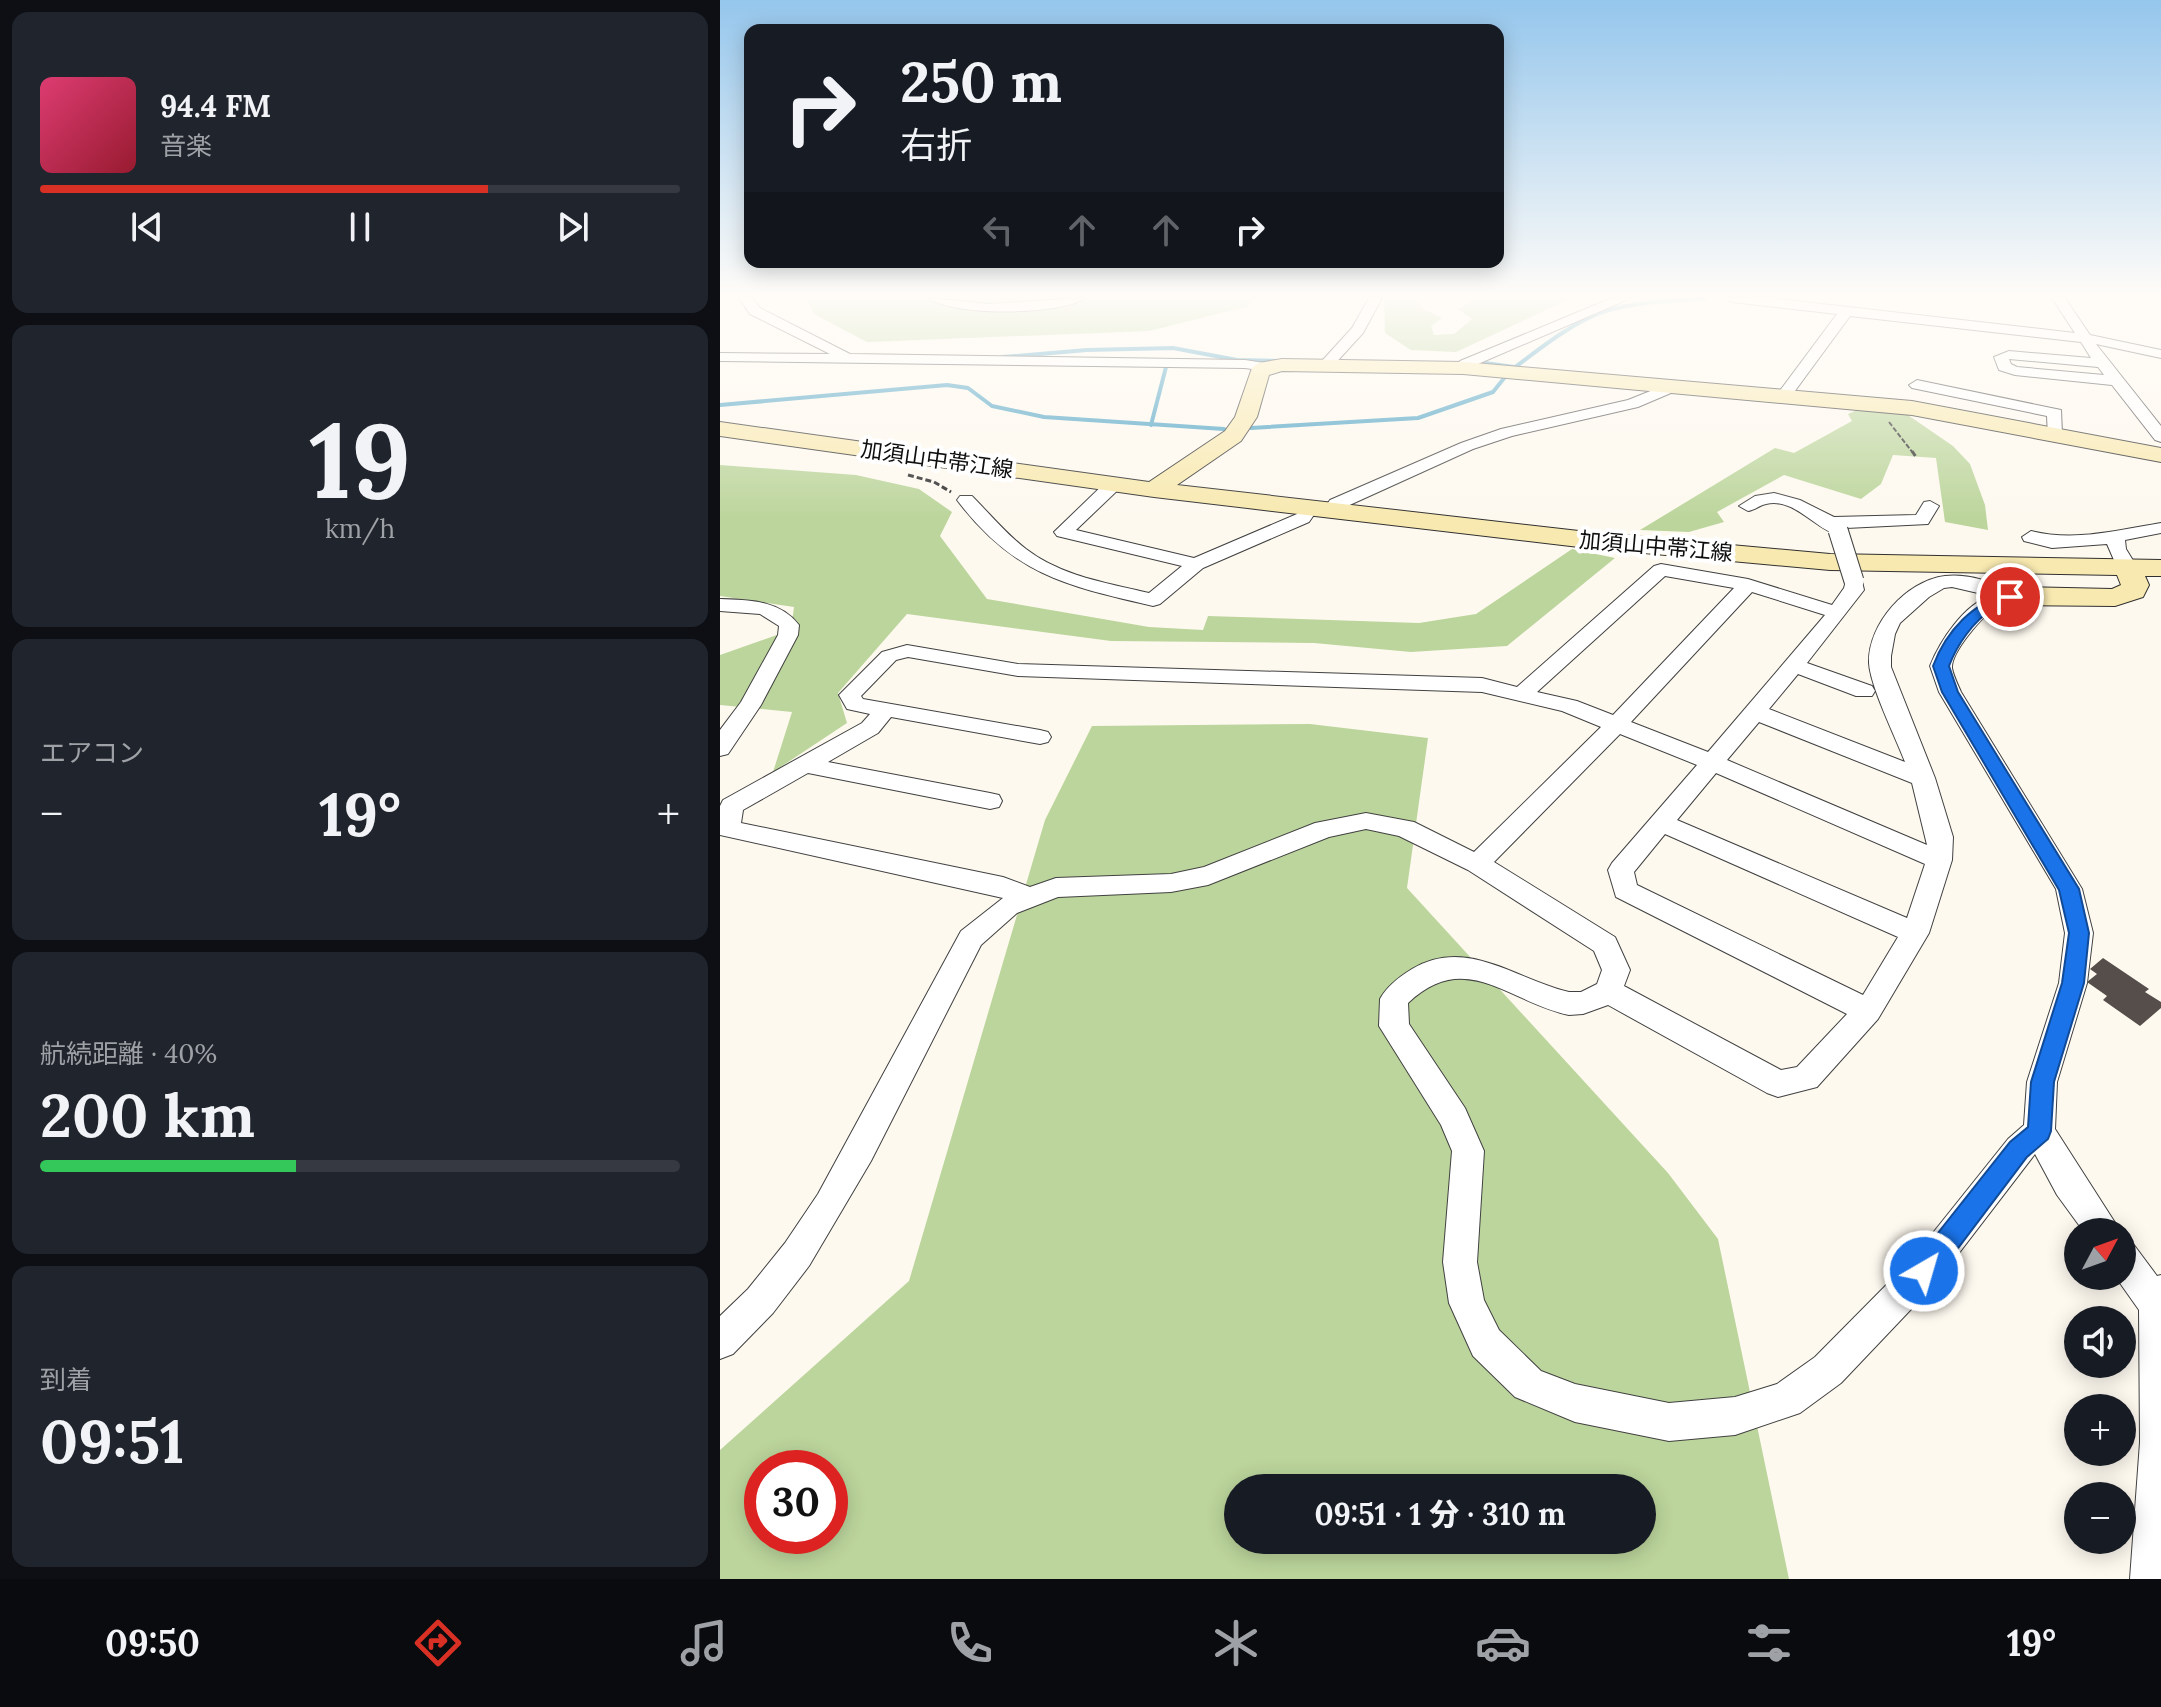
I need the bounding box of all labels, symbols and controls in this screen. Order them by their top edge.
text: 250 m [900,46,1062,117]
icon: right [768,56,872,160]
text: 94.4 FM [160,87,271,125]
text: 右折 [900,122,972,168]
text: 音楽 [160,129,212,162]
icon: previous [125,205,169,249]
icon: pause [338,205,382,249]
icon: next [551,205,595,249]
icon: left [976,208,1020,252]
icon: ahead [1060,208,1104,252]
icon: ahead [1144,208,1188,252]
icon: right [1228,208,1272,252]
text: 19 [309,393,411,526]
street label: 加須山中帯江線 [859,434,1015,484]
text: km/h [325,512,395,545]
street label: 加須山中帯江線 [1578,525,1734,567]
pin [1976,563,2044,631]
icon: arrive [1988,575,2032,619]
text: エアコン [40,736,144,769]
text: 19° [319,776,401,852]
text: − [40,786,63,842]
text: + [657,786,680,842]
text: 航続距離 · 40% [40,1037,217,1070]
text: 200 km [40,1077,255,1153]
north arrow [2064,1218,2136,1290]
map controls [2064,1218,2136,1554]
position arrow [1882,1229,1966,1313]
button: sound [2064,1306,2136,1378]
text: 到着 [40,1363,92,1396]
button: + [2064,1394,2136,1466]
text: 09:51 [40,1403,184,1479]
speed limit sign: 30 [744,1450,848,1554]
button: − [2064,1482,2136,1554]
text: 09:51 · 1 分 · 310 m [1315,1495,1565,1533]
icon: directions [410,1615,466,1671]
icon: music [676,1615,732,1671]
icon: phone [942,1615,998,1671]
icon: climate [1208,1615,1264,1671]
icon: car [1475,1615,1531,1671]
icon: filters [1741,1615,1797,1671]
text: 09:50 [105,1620,200,1666]
text: 19° [2007,1620,2056,1666]

